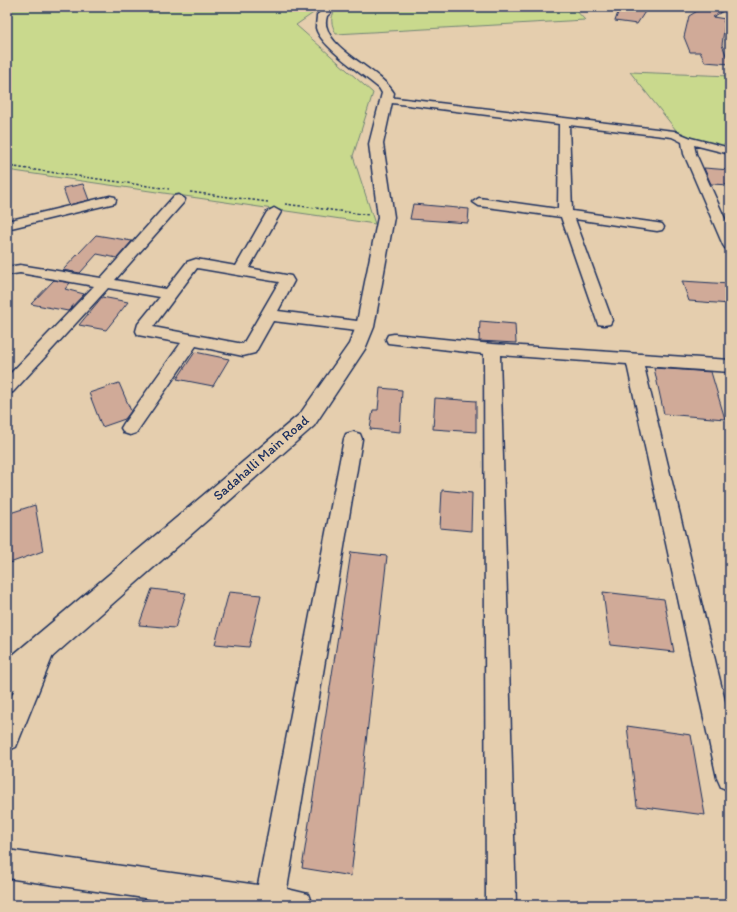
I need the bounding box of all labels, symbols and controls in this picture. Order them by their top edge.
street label: Sadahalli Main Road [210,412,313,504]

